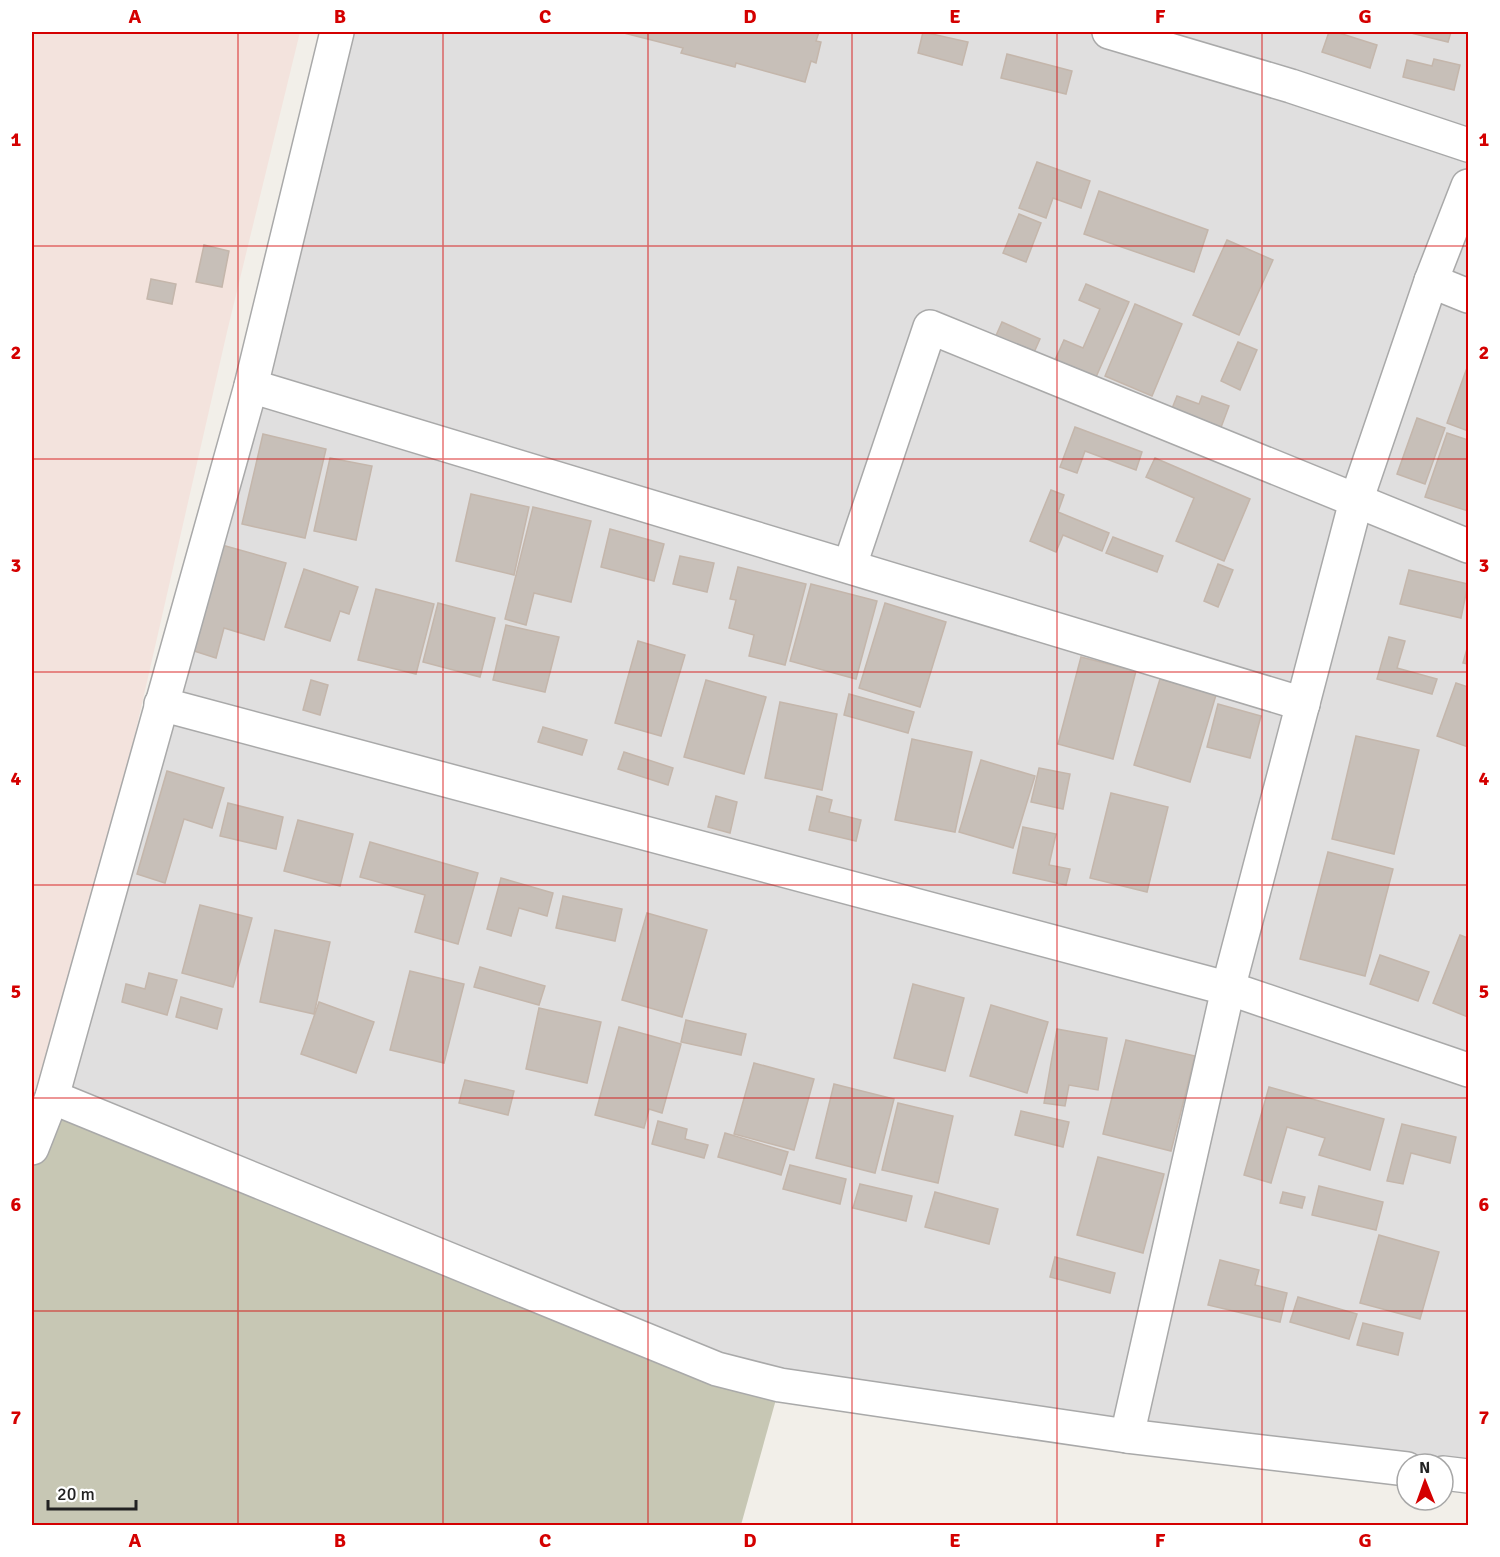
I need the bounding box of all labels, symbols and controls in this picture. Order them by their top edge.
text: A [129,4,142,29]
text: B [334,4,346,29]
text: C [539,4,551,29]
text: D [743,4,757,29]
text: E [949,4,961,29]
text: F [1155,4,1166,29]
text: G [1358,4,1372,29]
text: 1 [11,127,22,152]
text: 1 [1479,127,1490,152]
text: 2 [11,340,21,365]
text: 2 [1479,340,1489,365]
text: 3 [11,553,21,578]
text: 3 [1479,553,1489,578]
text: 4 [11,766,22,791]
text: 4 [1479,766,1490,791]
text: 5 [11,979,21,1004]
text: 5 [1479,979,1489,1004]
text: 6 [11,1192,22,1217]
text: 6 [1479,1192,1490,1217]
text: 7 [11,1405,22,1430]
text: 7 [1479,1405,1490,1430]
north arrow [1395,1452,1455,1512]
text: N [1419,1458,1430,1478]
scale bar [48,1473,136,1511]
text: 20 m [57,1483,95,1505]
text: A [129,1528,142,1553]
text: B [334,1528,346,1553]
text: C [539,1528,551,1553]
text: D [743,1528,757,1553]
text: E [949,1528,961,1553]
text: F [1155,1528,1166,1553]
text: G [1358,1528,1372,1553]

